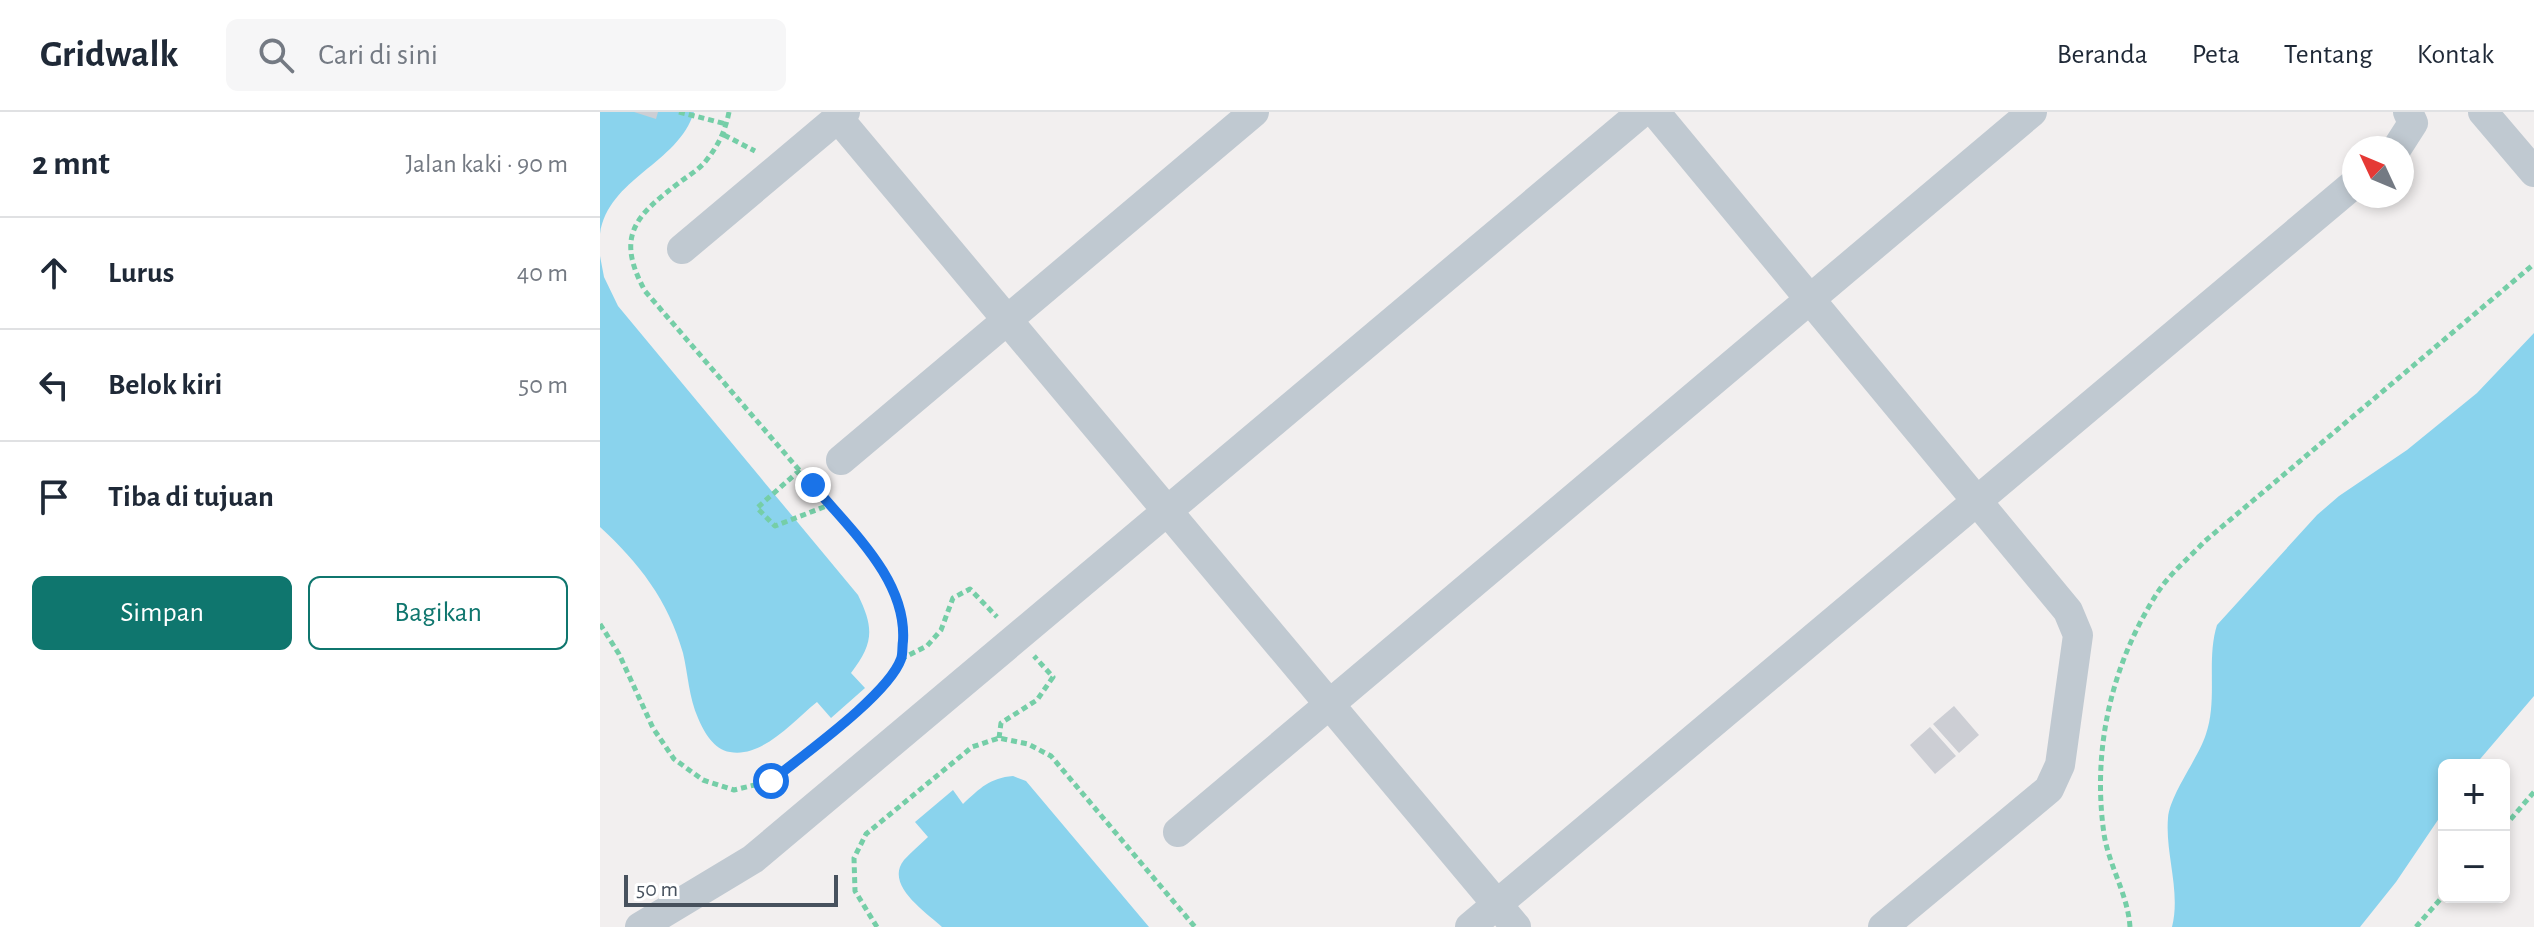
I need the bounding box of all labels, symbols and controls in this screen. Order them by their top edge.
search box [226,19,786,91]
icon: search [254,33,298,77]
text: Gridwalk [40,36,178,74]
text: Cari di sini [318,40,438,70]
text: Beranda [2057,41,2148,69]
text: Peta [2192,41,2240,69]
text: Tentang [2284,41,2373,69]
text: Kontak [2417,41,2494,69]
north arrow [2342,136,2414,208]
text: 2 mnt [32,147,110,181]
text: Jalan kaki · 90 m [405,151,568,177]
icon: ahead [32,251,76,295]
text: Lurus [108,258,174,288]
text: 40 m [517,260,568,286]
icon: left [32,363,76,407]
text: Belok kiri [108,370,222,400]
text: 50 m [518,372,568,398]
route end [795,467,831,503]
icon: arrive [32,475,76,519]
text: Tiba di tujuan [108,482,274,512]
button: Simpan [32,576,292,650]
button: Bagikan [308,576,568,650]
map controls [2438,759,2510,903]
button: + [2438,759,2510,831]
route start [753,763,789,799]
button: − [2438,831,2510,903]
scale bar [624,871,838,907]
text: 50 m [636,878,678,900]

